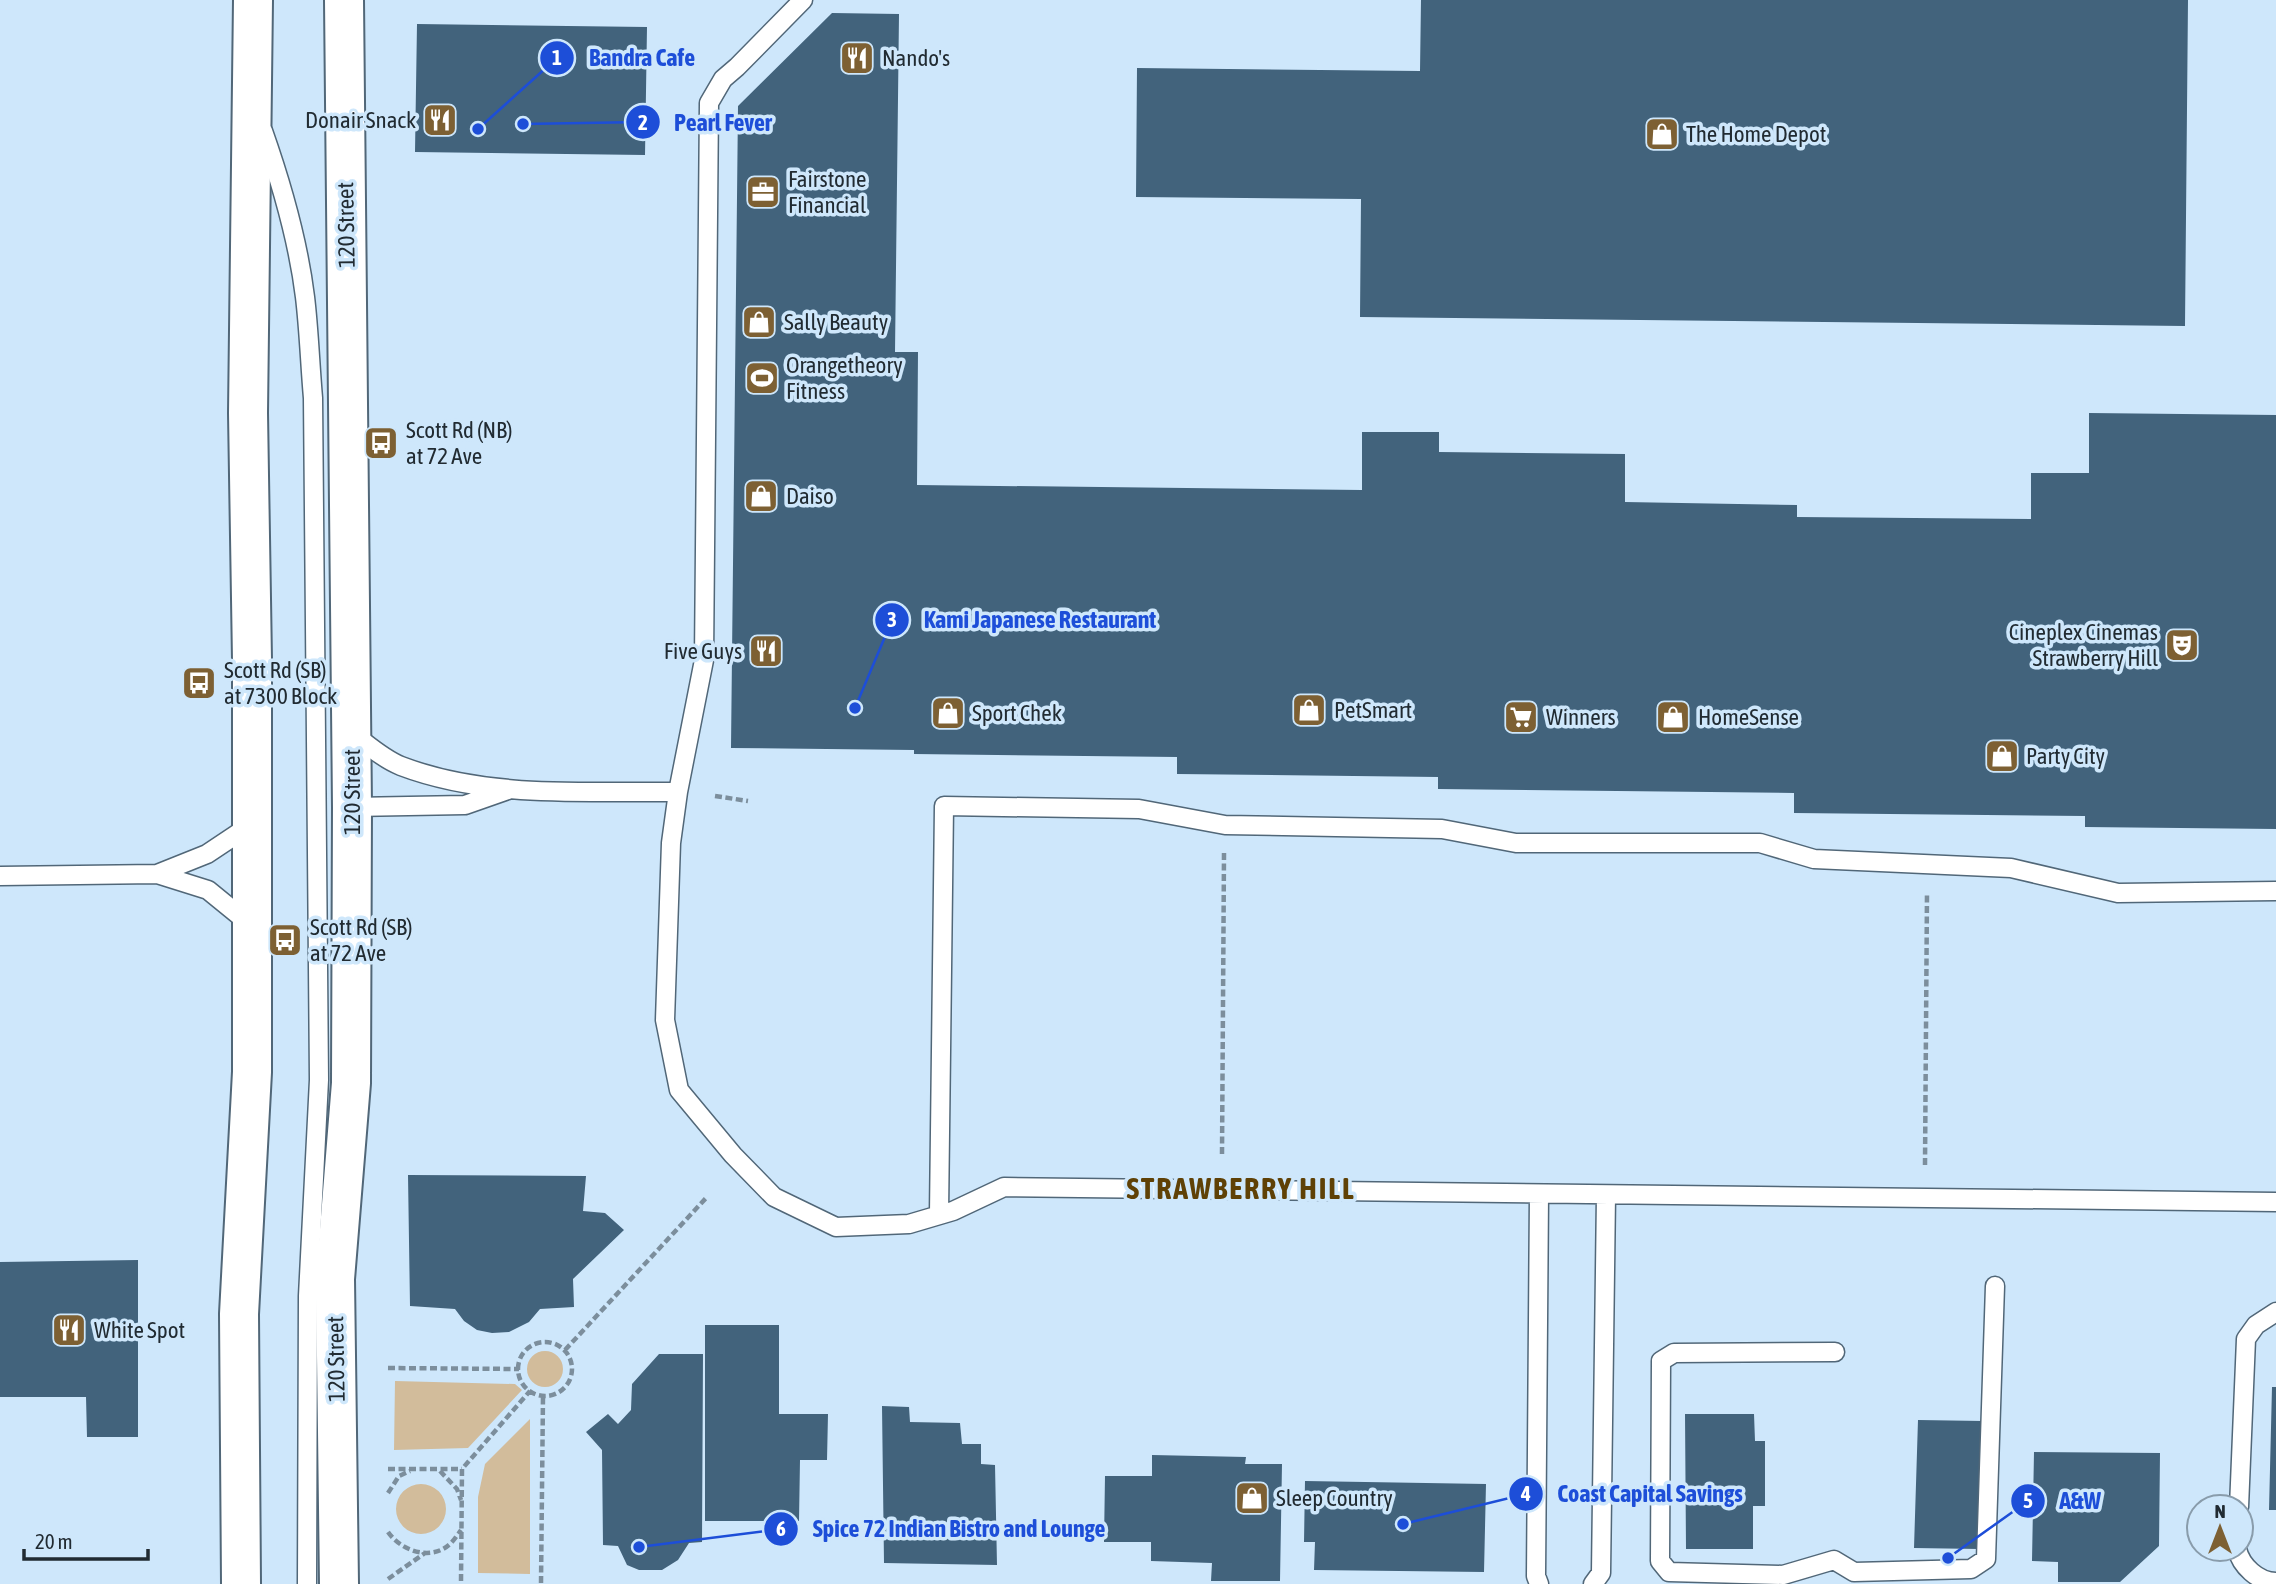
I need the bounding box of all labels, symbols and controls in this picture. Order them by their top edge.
callout: Bandra Cafe [540,36,709,81]
restaurant icon: Nando's [838,39,876,77]
text: Bandra Cafe [589,44,695,71]
text: 1 [552,45,562,69]
place label: Nando's [882,45,950,71]
callout: Pearl Fever [625,100,786,145]
restaurant icon: Donair Snack [421,101,459,139]
place label: Donair Snack [305,107,416,133]
text: Pearl Fever [674,109,773,136]
text: 2 [638,110,648,134]
shop icon: The Home Depot [1643,115,1681,153]
place label: The Home Depot [1686,121,1826,147]
place label: Fairstone Financial [788,166,867,218]
office icon: Fairstone Financial [744,173,782,211]
street label: 120 Street [332,182,360,268]
shop icon: Sally Beauty [740,303,778,341]
place label: Sally Beauty [784,309,888,335]
place label: Orangetheory Fitness [786,352,903,404]
sports icon: Orangetheory Fitness [743,359,781,397]
place label: Scott Rd (NB) at 72 Ave [406,417,512,469]
bus stop icon: Scott Rd (NB) at 72 Ave [362,424,400,462]
shop icon: Daiso [742,477,780,515]
place label: Daiso [786,483,834,509]
callout: Kami Japanese Restaurant [874,597,1170,642]
text: Kami Japanese Restaurant [924,606,1156,633]
text: 3 [887,607,897,631]
place label: Cineplex Cinemas Strawberry Hill [2009,619,2158,671]
theatre icon: Cineplex Cinemas Strawberry Hill [2163,626,2201,664]
restaurant icon: Five Guys [747,632,785,670]
place label: Five Guys [664,638,742,664]
place label: Scott Rd (SB) at 7300 Block [224,657,337,709]
bus stop icon: Scott Rd (SB) at 7300 Block [180,664,218,702]
shop icon: PetSmart [1290,691,1328,729]
shop icon: Sport Chek [929,694,967,732]
place label: PetSmart [1334,697,1412,723]
supermarket icon: Winners [1502,698,1540,736]
shop icon: HomeSense [1654,698,1692,736]
place label: Sport Chek [972,700,1062,726]
place label: Winners [1546,704,1616,730]
place label: HomeSense [1698,704,1799,730]
shop icon: Party City [1983,737,2021,775]
place label: Party City [2026,743,2105,769]
street label: 120 Street [339,749,365,835]
place label: Scott Rd (SB) at 72 Ave [310,914,413,966]
bus stop icon: Scott Rd (SB) at 72 Ave [266,921,304,959]
district label: STRAWBERRY HILL [1126,1171,1356,1205]
restaurant icon: White Spot [50,1311,88,1349]
street label: 120 Street [322,1316,350,1402]
place label: White Spot [94,1317,185,1343]
callout: Coast Capital Savings [1509,1471,1757,1516]
shop icon: Sleep Country [1233,1479,1271,1517]
callout: A&W [2010,1479,2115,1524]
text: Coast Capital Savings [1557,1480,1743,1507]
text: 4 [1520,1481,1531,1505]
place label: Sleep Country [1276,1485,1393,1511]
text: A&W [2058,1487,2101,1514]
text: 5 [2023,1488,2033,1512]
north arrow [2185,1493,2255,1563]
text: N [2214,1500,2226,1522]
callout: Spice 72 Indian Bistro and Lounge [763,1506,1119,1551]
text: Spice 72 Indian Bistro and Lounge [813,1515,1105,1542]
text: 6 [776,1516,786,1540]
scale bar [24,1518,149,1562]
text: 20 m [35,1529,73,1553]

